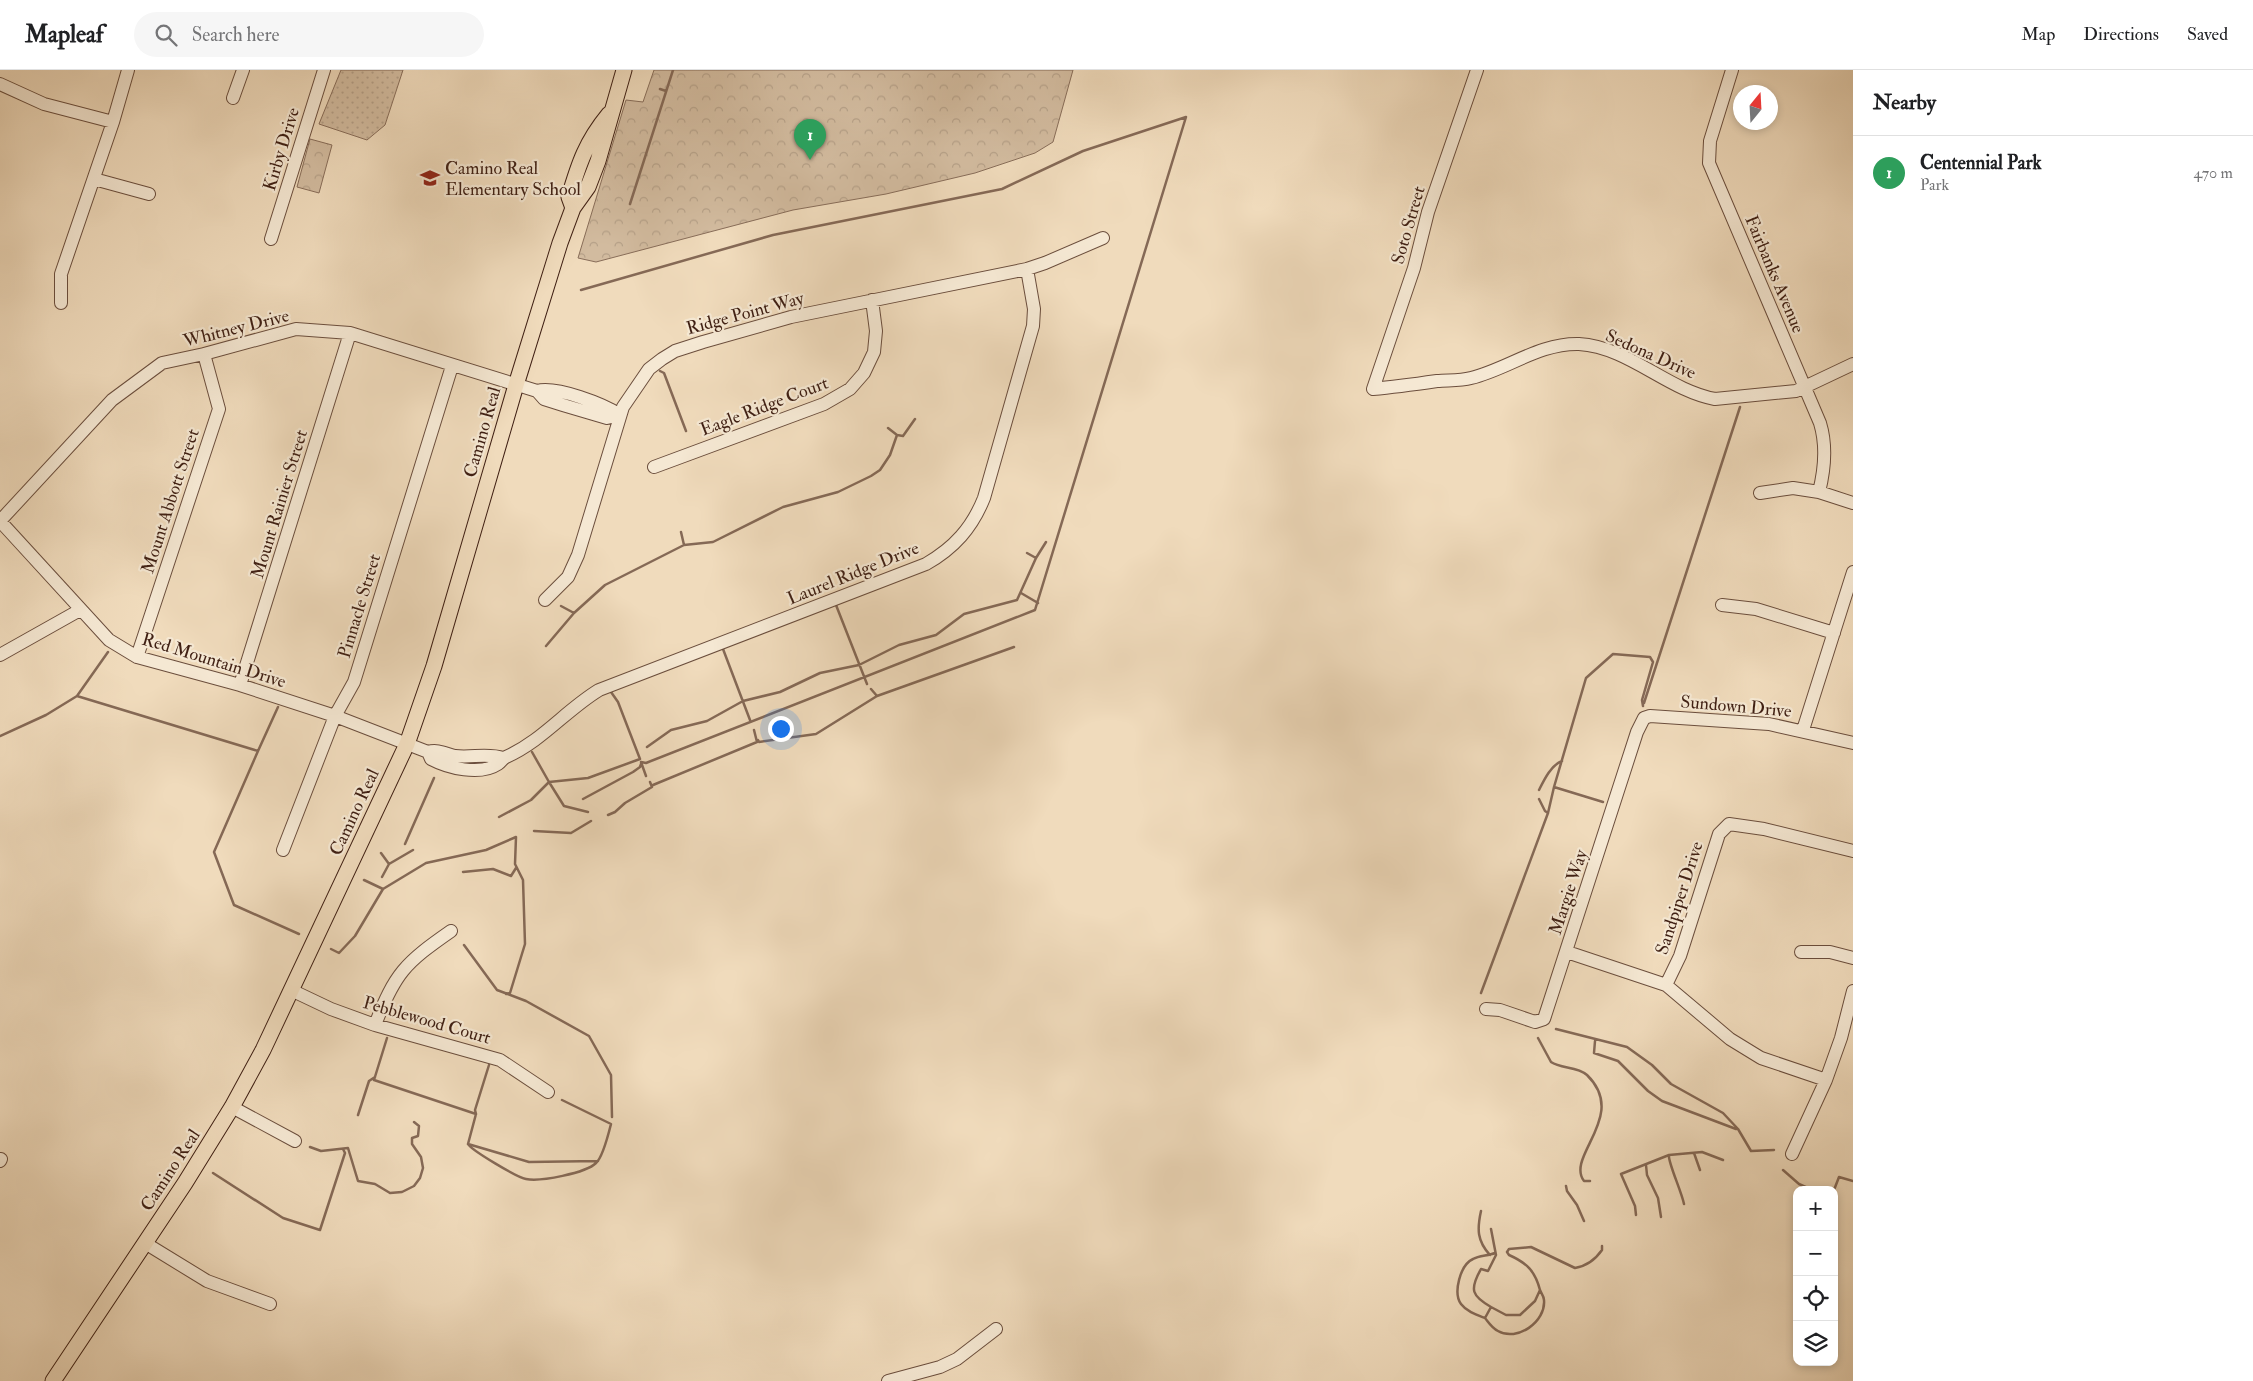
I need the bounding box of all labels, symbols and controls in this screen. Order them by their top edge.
search box [134,12,484,57]
text: Mapleaf [25,19,104,50]
icon: search [152,21,180,49]
text: Search here [192,23,279,47]
text: Map [2022,23,2055,46]
text: Directions [2083,23,2159,46]
text: Saved [2187,23,2228,46]
north arrow [1733,85,1778,130]
text: Nearby [1873,89,1936,116]
street label: Kirby Drive [258,104,305,194]
pin: 1 [794,119,826,160]
text: Centennial Park [1920,151,2042,175]
place label: Camino Real Elementary School [445,157,581,201]
text: 1 [1886,163,1892,183]
text: 470 m [2193,163,2233,183]
school or university icon: Camino Real Elementary School [419,167,441,189]
text: Park [1920,175,1949,195]
street label: Soto Street [1386,183,1431,267]
street label: Fairbanks Avenue [1739,212,1810,337]
street label: Ridge Point Way [684,286,807,340]
street label: Whitney Drive [180,304,292,353]
street label: Sedona Drive [1602,324,1700,385]
street label: Eagle Ridge Court [697,371,832,441]
street label: Camino Real [459,384,506,480]
street label: Mount Abbott Street [136,426,205,576]
street label: Mount Rainier Street [246,427,313,581]
street label: Laurel Ridge Drive [784,536,923,610]
street label: Pinnacle Street [333,551,386,661]
street label: Red Mountain Drive [139,628,289,693]
street label: Sundown Drive [1680,690,1793,723]
your location [768,716,794,742]
street label: Camino Real [324,765,385,859]
street label: Sandpiper Drive [1650,838,1709,958]
street label: Margie Way [1544,846,1593,938]
street label: Pebblewood Court [360,991,494,1050]
street label: Camino Real [135,1125,206,1216]
map controls [1793,1186,1838,1366]
button: + [1793,1186,1838,1231]
button: − [1793,1231,1838,1276]
button: locate [1793,1276,1838,1321]
button: layers [1793,1321,1838,1366]

